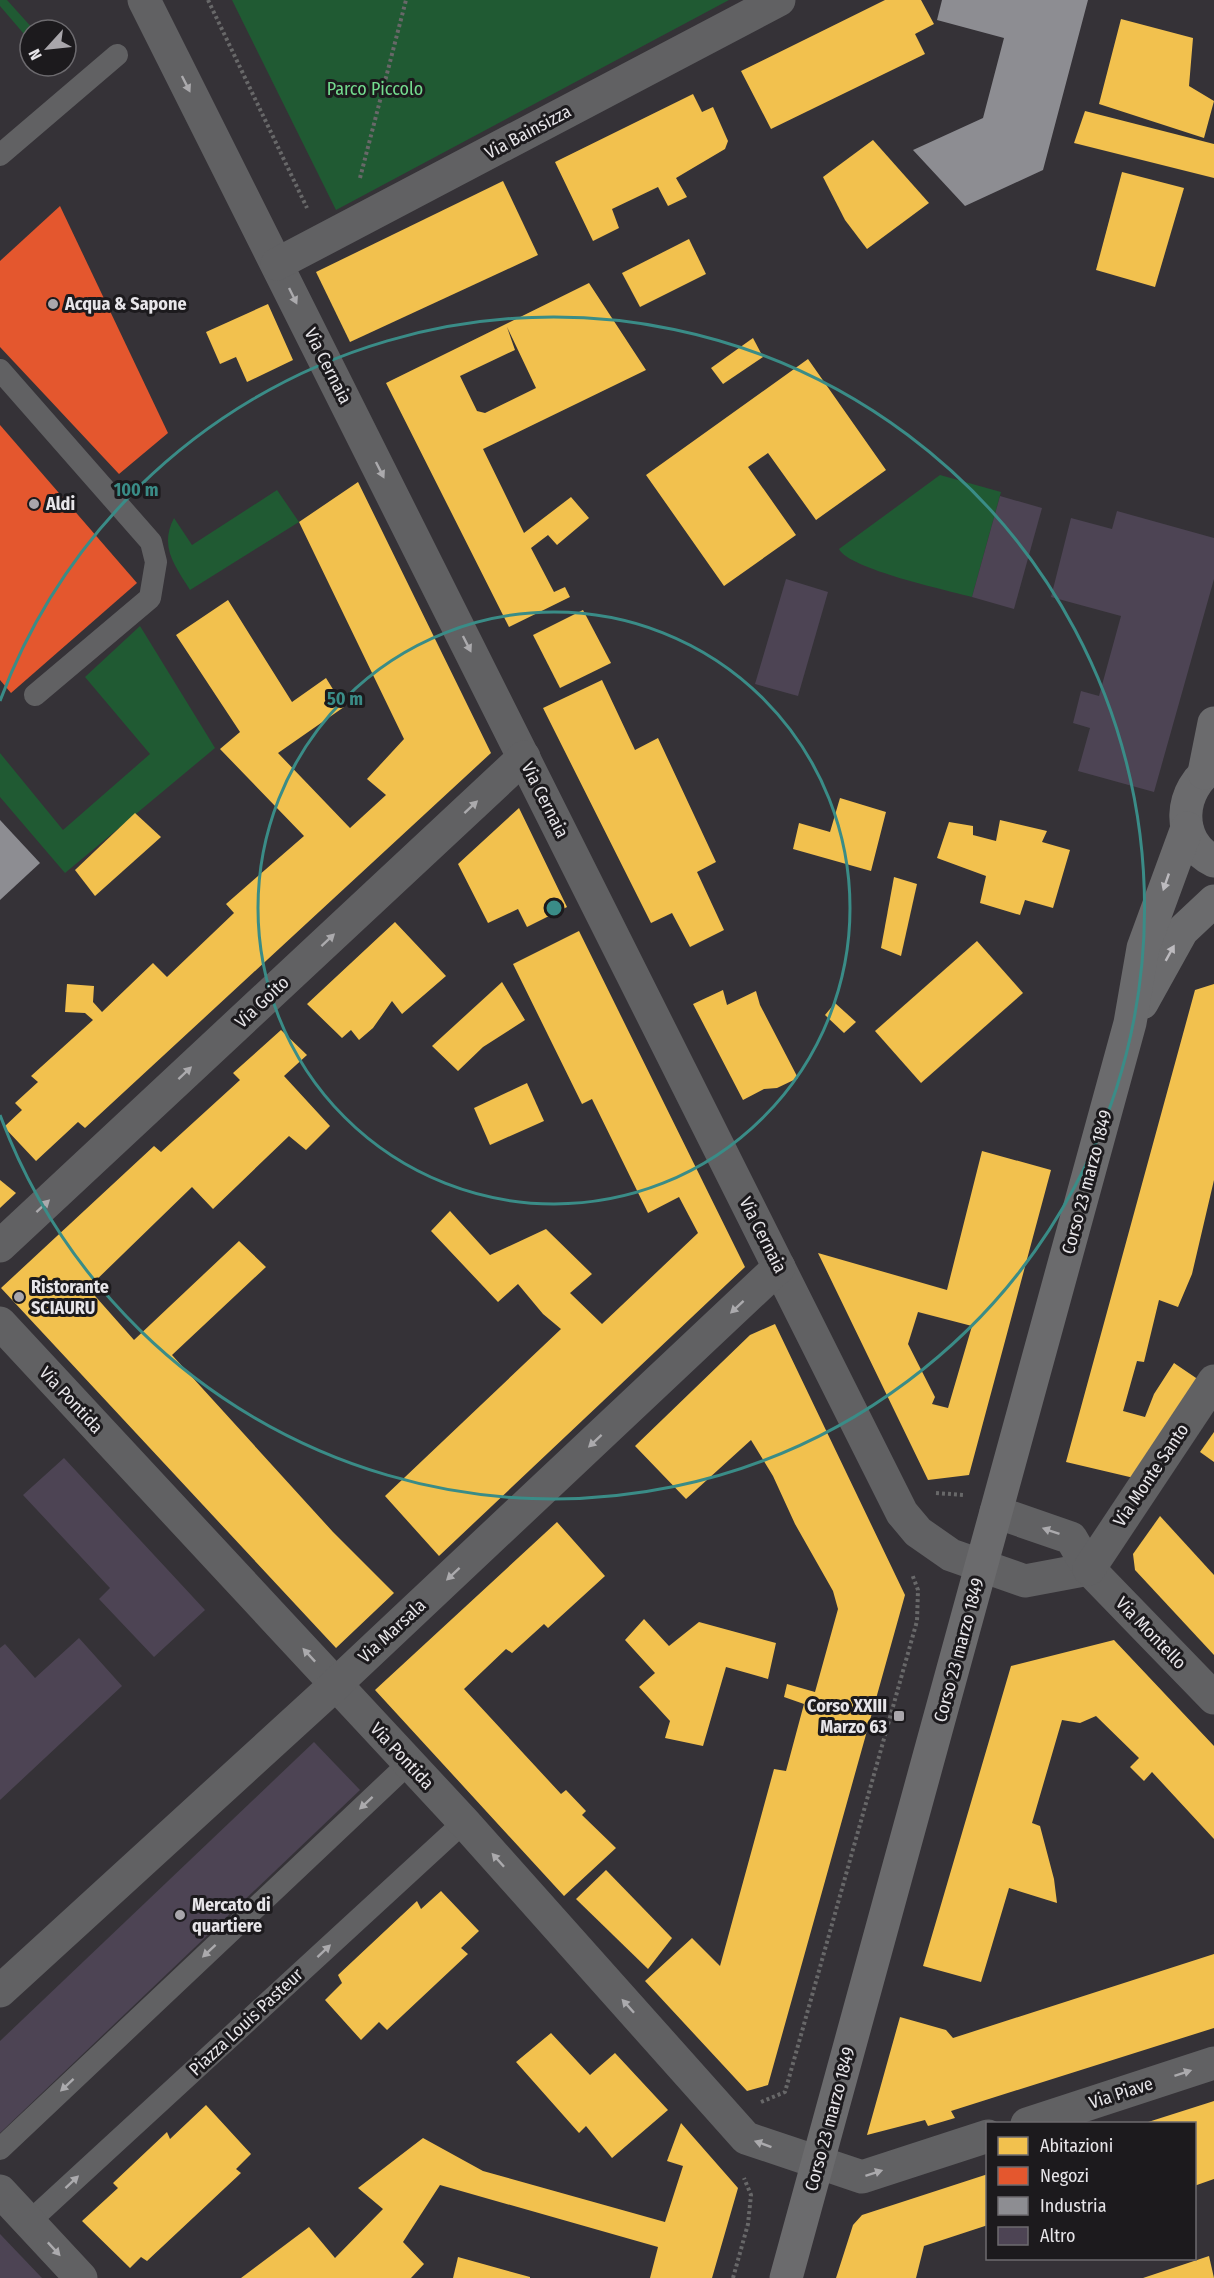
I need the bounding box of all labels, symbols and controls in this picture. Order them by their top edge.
north arrow [18,18,78,78]
text: N [24,46,46,63]
one-way arrow [181,75,191,93]
park label: Parco Piccolo [327,78,423,100]
street label: Via Bainsizza [481,100,575,164]
one-way arrow [288,287,297,304]
place label: Acqua & Sapone [64,293,187,315]
marker: Acqua & Sapone [46,297,60,311]
street label: Via Cernaia [300,324,357,408]
one-way arrow [375,462,385,479]
text: 100 m [114,479,158,501]
place label: Aldi [45,493,75,515]
marker: Aldi [27,497,41,511]
one-way arrow [463,636,472,653]
text: 50 m [327,688,363,710]
street label: Via Cernaia [517,758,574,842]
one-way arrow [463,800,478,814]
one-way arrow [1160,873,1170,891]
centre of rings [544,898,564,918]
one-way arrow [320,934,335,947]
one-way arrow [1164,945,1174,962]
street label: Via Goito [230,971,294,1033]
one-way arrow [178,1066,193,1080]
street label: Corso 23 marzo 1849 [1057,1107,1117,1257]
street label: Via Cernaia [735,1193,792,1277]
one-way arrow [35,1199,50,1213]
place label: Ristorante SCIAURU [31,1276,109,1319]
marker: Ristorante SCIAURU [12,1290,26,1304]
one-way arrow [729,1300,744,1314]
street label: Via Pontida [34,1362,108,1438]
street label: Via Monte Santo [1108,1419,1194,1531]
one-way arrow [587,1434,602,1448]
one-way arrow [1042,1525,1060,1535]
one-way arrow [446,1567,460,1581]
street label: Corso 23 marzo 1849 [929,1575,989,1725]
street label: Via Montello [1111,1592,1191,1674]
street label: Via Marsala [354,1594,430,1668]
one-way arrow [302,1648,316,1663]
place label: Corso XXIII Marzo 63 [807,1695,887,1738]
marker: Corso XXIII Marzo 63 [892,1709,906,1723]
street label: Via Pontida [365,1718,439,1794]
one-way arrow [359,1796,374,1809]
one-way arrow [491,1853,505,1868]
place label: Mercato di quartiere [192,1894,271,1937]
marker: Mercato di quartiere [173,1908,187,1922]
one-way arrow [202,1944,217,1957]
one-way arrow [316,1945,331,1958]
street label: Piazza Louis Pasteur [184,1963,308,2080]
one-way arrow [622,1999,635,2014]
street label: Corso 23 marzo 1849 [800,2044,860,2194]
one-way arrow [1174,2068,1192,2077]
street label: Via Piave [1086,2072,1156,2114]
one-way arrow [60,2078,75,2092]
legend [986,2122,1196,2260]
text: Abitazioni [1040,2135,1113,2157]
one-way arrow [754,2139,772,2148]
text: Negozi [1040,2165,1089,2187]
one-way arrow [865,2168,883,2177]
one-way arrow [64,2176,79,2189]
text: Industria [1040,2195,1107,2217]
text: Altro [1040,2225,1075,2247]
one-way arrow [47,2242,61,2256]

